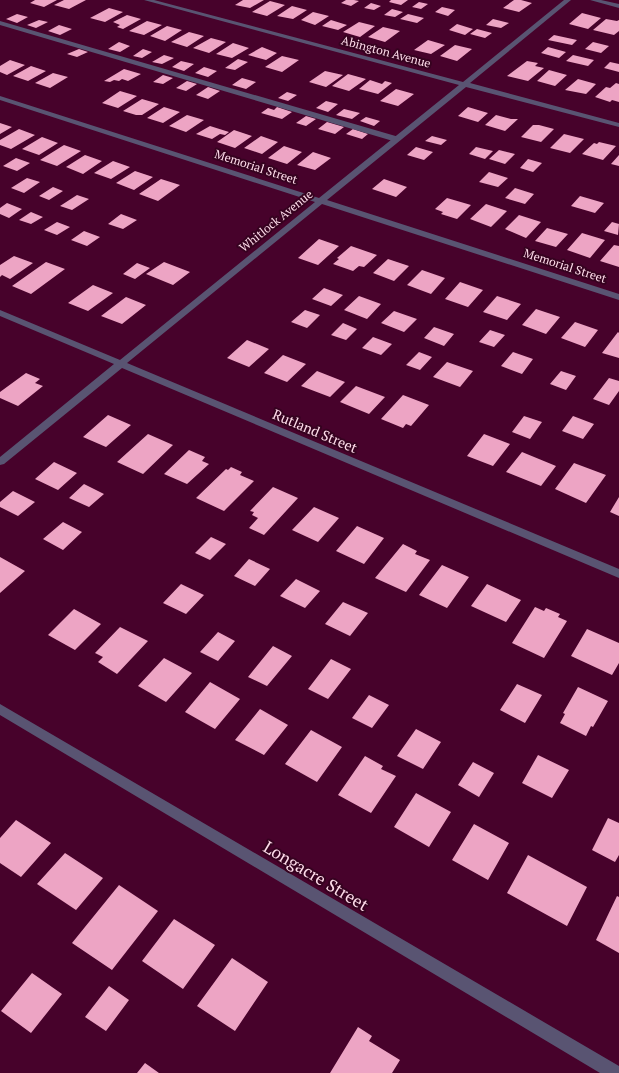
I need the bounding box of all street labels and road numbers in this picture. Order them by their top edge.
street label: Abington Avenue [340,32,432,71]
street label: Memorial Street [213,146,300,187]
street label: Whitlock Avenue [236,186,316,255]
street label: Memorial Street [522,245,609,286]
street label: Rutland Street [270,404,361,457]
street label: Longacre Street [259,835,374,916]

